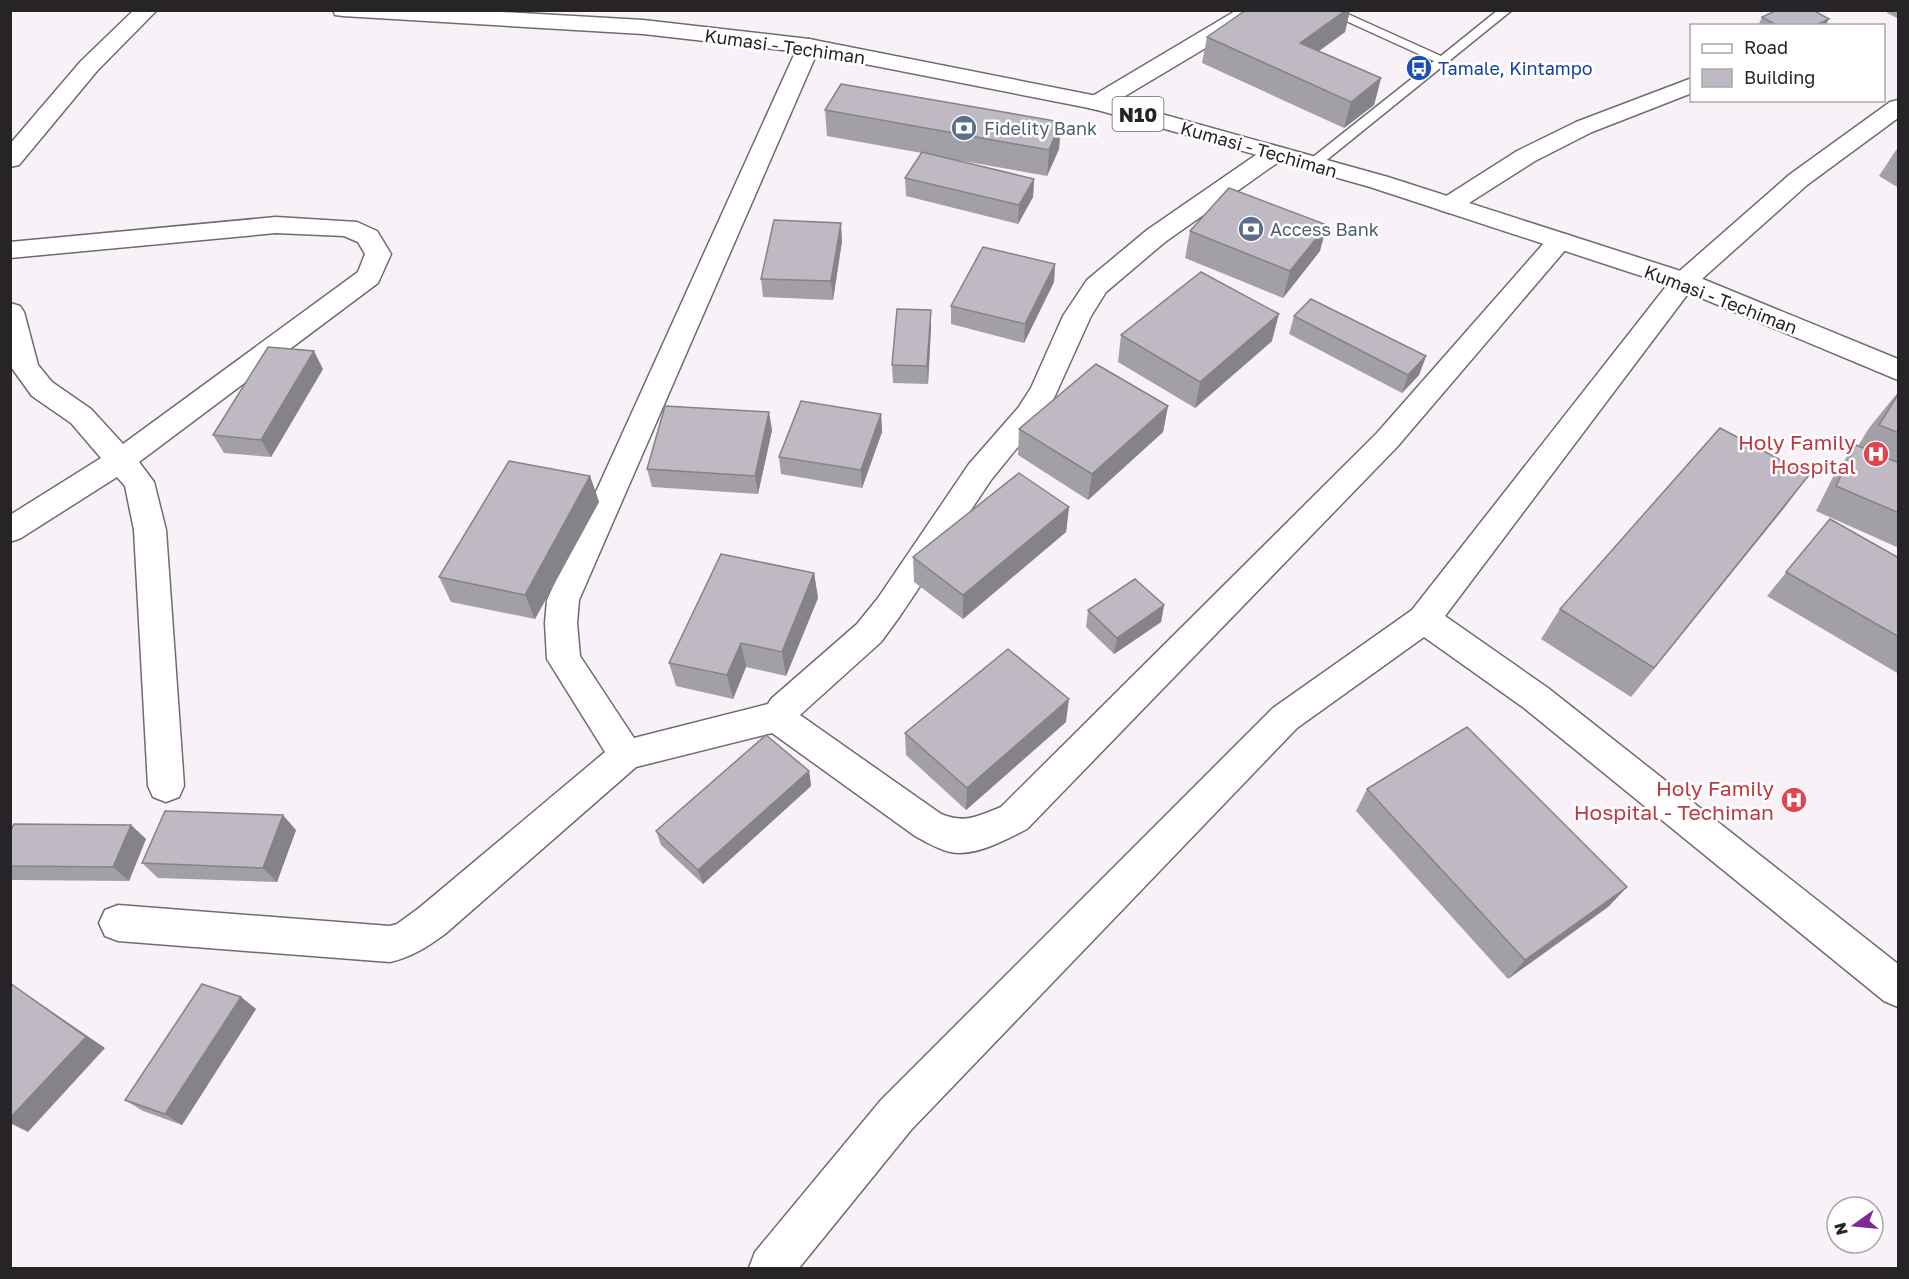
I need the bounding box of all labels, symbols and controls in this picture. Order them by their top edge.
street label: Kumasi - Techiman [703,24,867,68]
legend [1690,24,1885,102]
text: Road [1744,36,1788,58]
bus stop icon: Tamale, Kintampo [1404,53,1434,83]
place label: Tamale, Kintampo [1438,57,1593,79]
text: Building [1744,66,1815,88]
road number: N10 [1112,97,1164,131]
bank icon: Fidelity Bank [949,113,979,143]
street label: Kumasi - Techiman [1178,116,1340,182]
place label: Fidelity Bank [984,117,1097,139]
bank icon: Access Bank [1236,214,1266,244]
place label: Access Bank [1270,218,1379,240]
street label: Kumasi - Techiman [1641,260,1801,338]
place label: Holy Family Hospital [1738,429,1856,479]
hospital icon: Holy Family Hospital [1861,439,1891,469]
place label: Holy Family Hospital - Techiman [1574,775,1774,825]
hospital icon: Holy Family Hospital - Techiman [1779,785,1809,815]
north arrow [1825,1195,1885,1255]
text: N [1829,1220,1852,1237]

